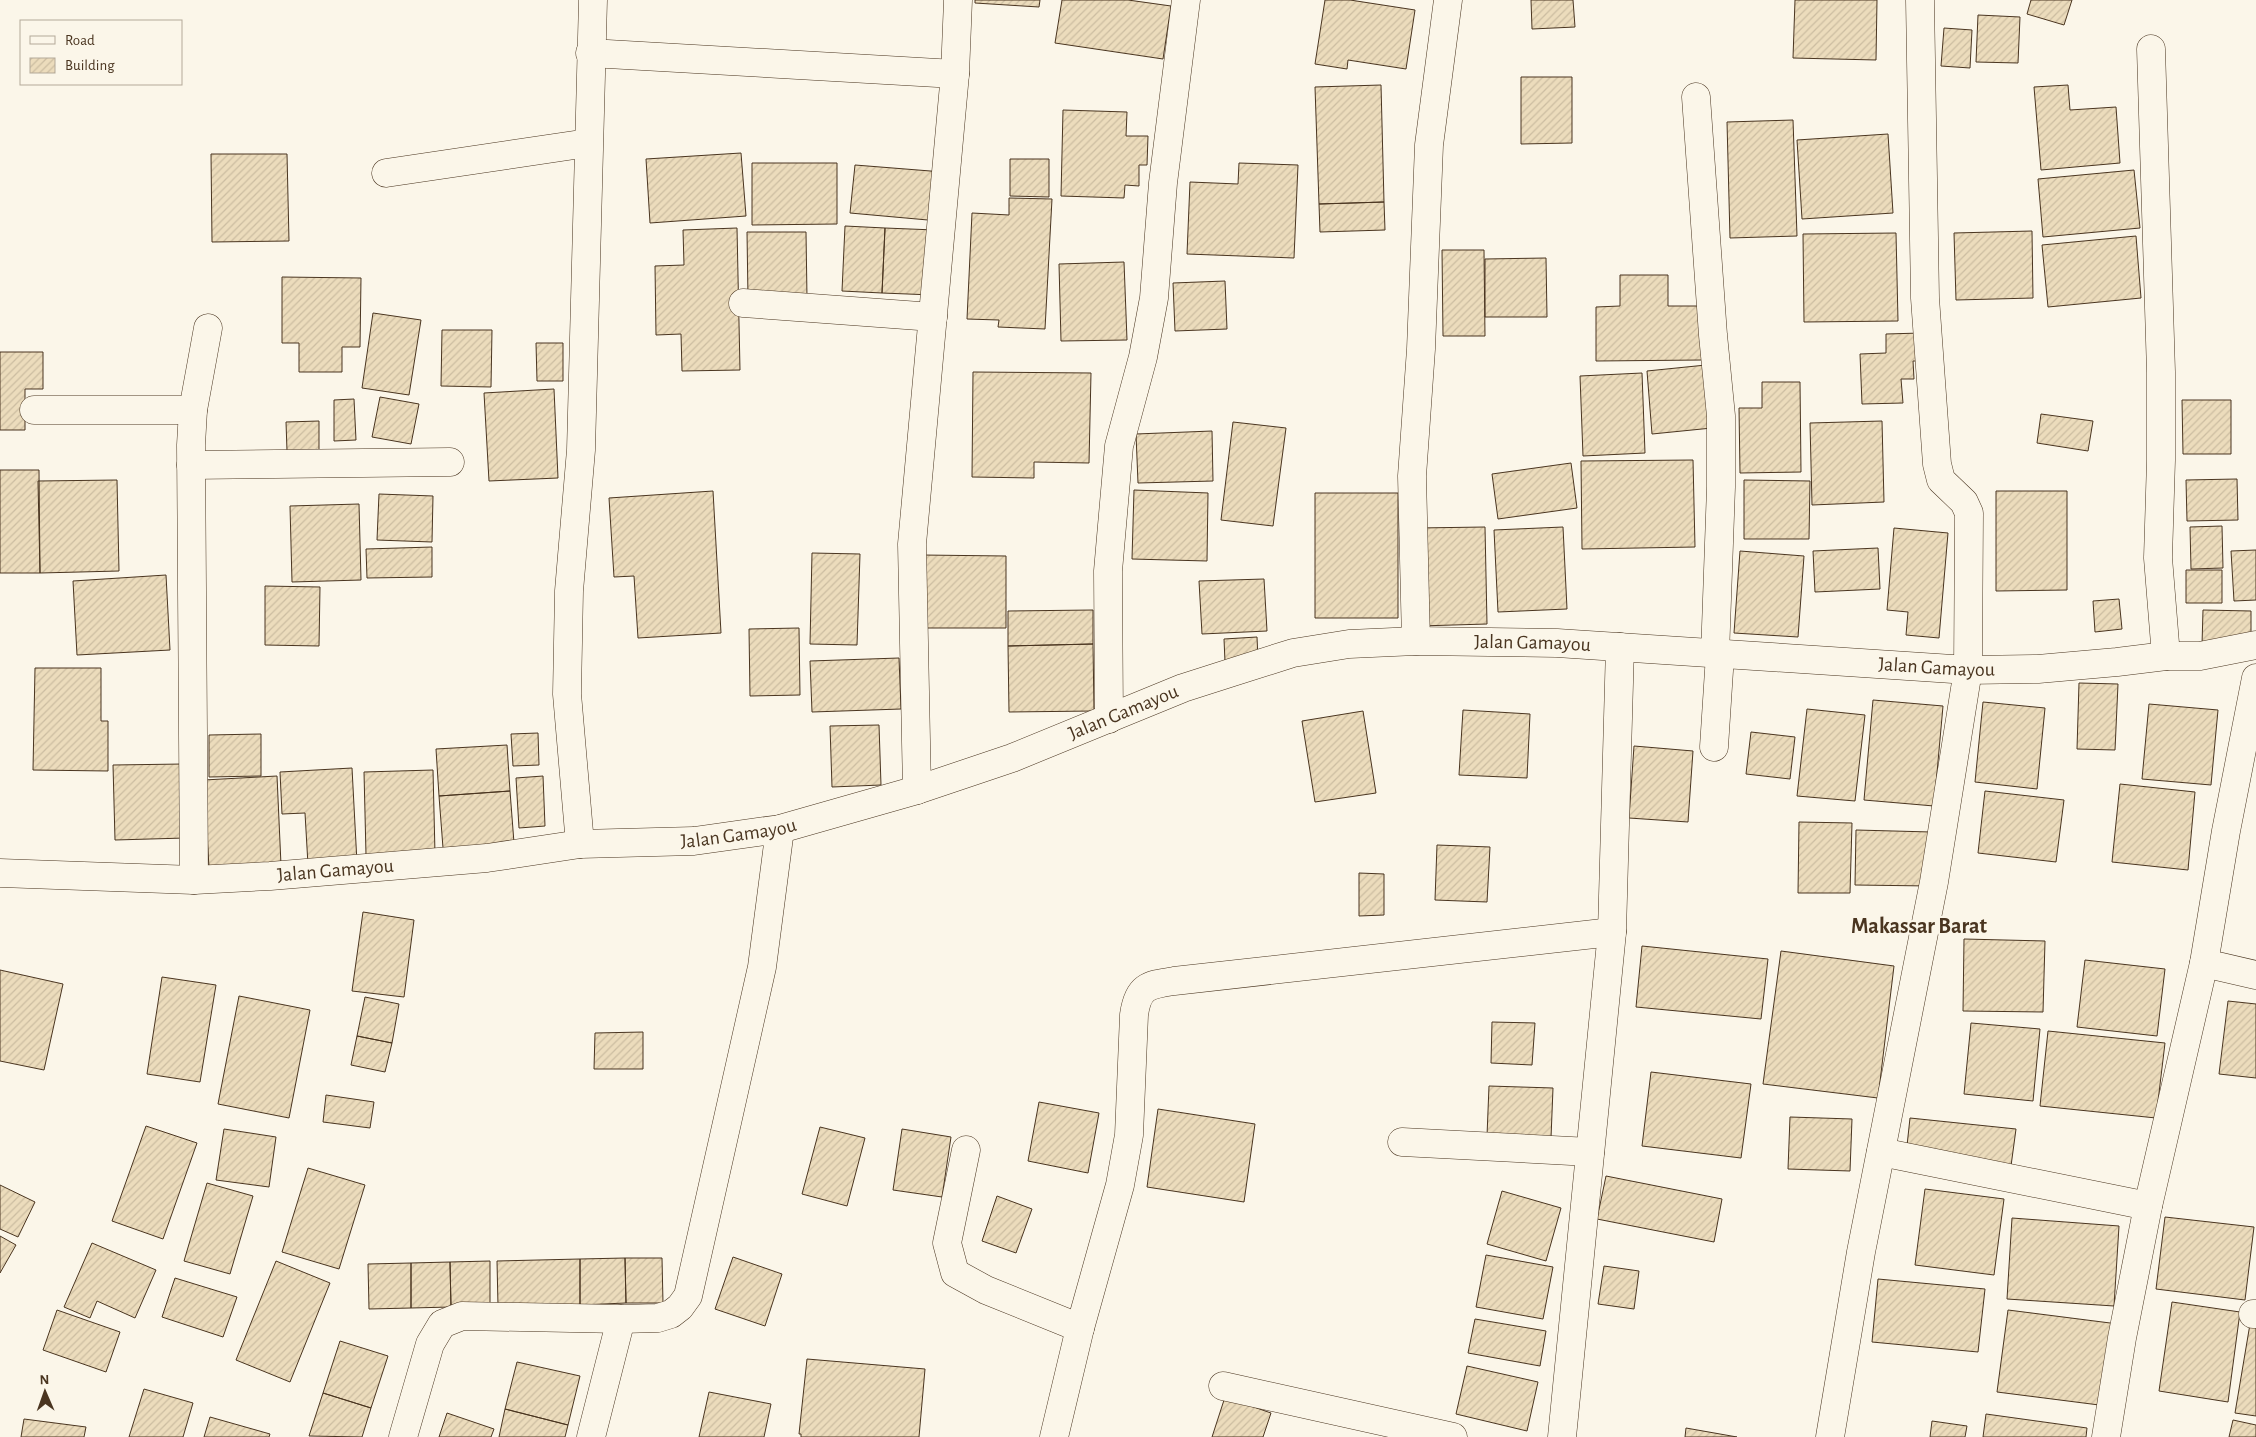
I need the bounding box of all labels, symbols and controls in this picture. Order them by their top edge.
legend [20,20,182,85]
text: Road [65,33,95,48]
text: Building [65,58,115,73]
street label: Jalan Gamayou [1474,632,1591,655]
street label: Jalan Gamayou [1878,654,1995,680]
street label: Jalan Gamayou [1066,681,1181,744]
street label: Jalan Gamayou [680,815,799,851]
street label: Jalan Gamayou [276,856,395,885]
district label: Makassar Barat [1851,915,1988,937]
north arrow [20,1367,70,1417]
text: N [39,1373,50,1387]

